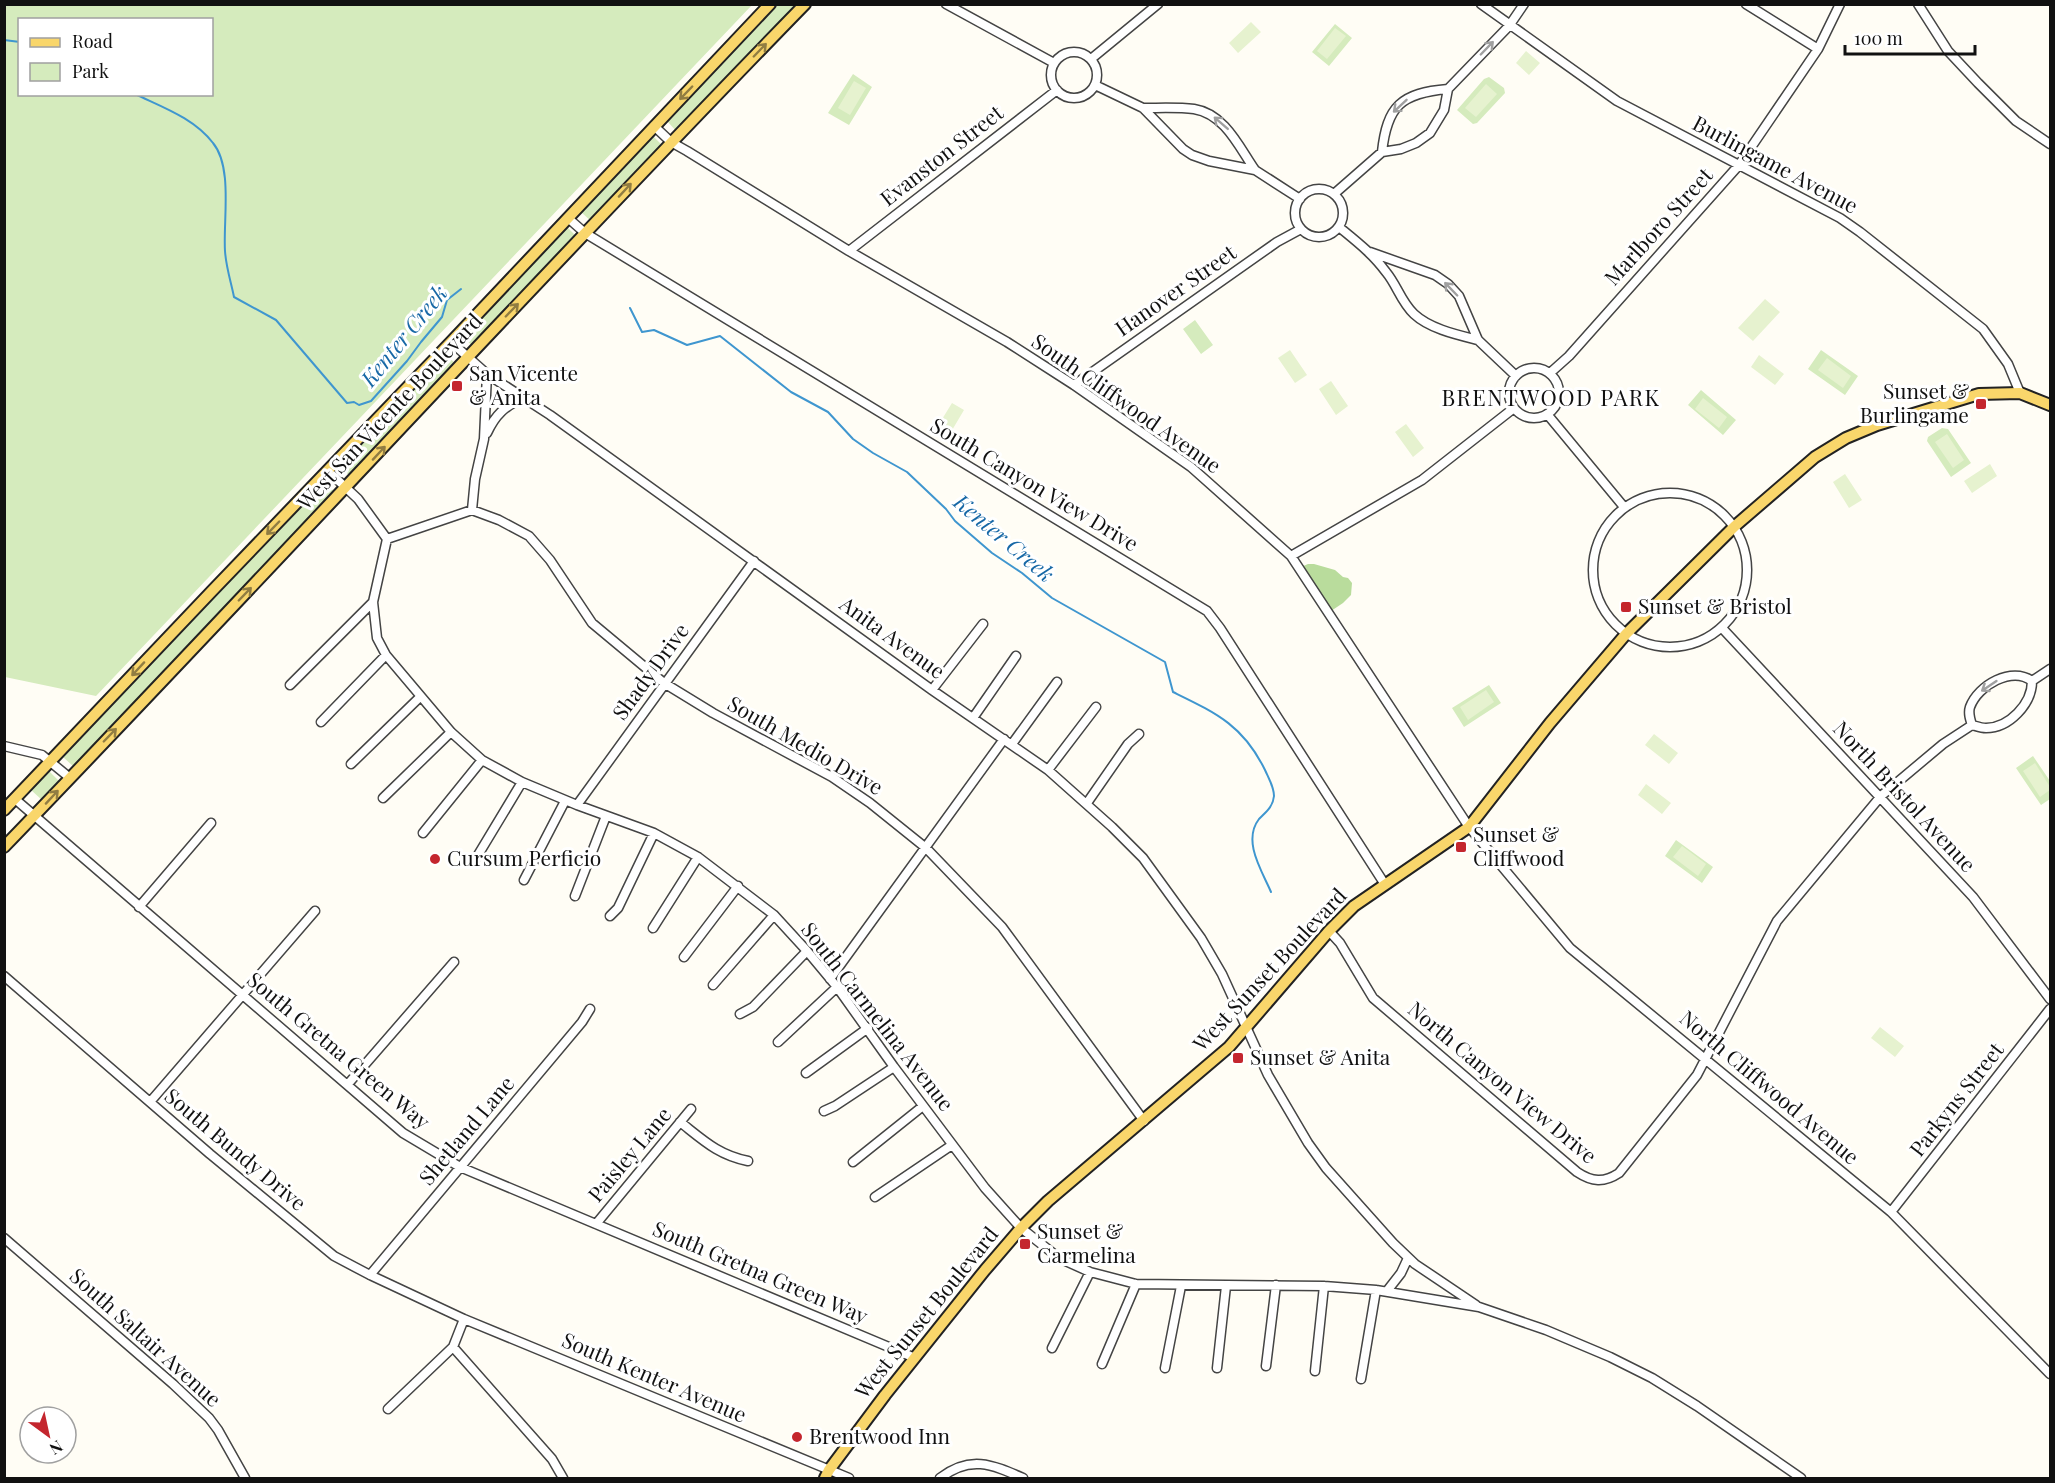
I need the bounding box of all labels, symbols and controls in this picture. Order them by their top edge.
legend [18,18,213,96]
scale bar [1845,18,1976,56]
text: 100 m [1854,26,1903,50]
text: Road [72,29,113,53]
one-way arrow [1480,41,1494,56]
one-way arrow [753,43,768,58]
text: Park [72,59,109,83]
one-way arrow [679,85,693,100]
street label: Evanston Street [874,97,1008,211]
one-way arrow [1393,99,1408,113]
street label: Burlingame Avenue [1689,108,1863,219]
one-way arrow [1214,116,1229,130]
street label: Marlboro Street [1597,161,1718,290]
one-way arrow [618,183,632,198]
street label: Hanover Street [1109,237,1241,341]
water label: Kenter Creek [352,278,453,393]
one-way arrow [1444,281,1459,296]
one-way arrow [505,303,520,318]
street label: West San Vicente Boulevard [289,306,487,516]
street label: South Cliffwood Avenue [1027,326,1227,478]
place label: San Vicente & Anita [469,358,578,410]
place label: Sunset & Burlingame [1860,376,1969,428]
marker: San Vicente & Anita [450,379,464,393]
district label: BRENTWOOD PARK [1442,382,1660,412]
marker: Sunset & Burlingame [1974,397,1988,411]
street label: South Canyon View Drive [926,410,1144,557]
one-way arrow [372,445,386,460]
water label: Kenter Creek [947,486,1061,588]
one-way arrow [265,520,280,535]
one-way arrow [238,587,252,602]
street label: Anita Avenue [834,588,951,684]
place label: Sunset & Bristol [1638,591,1792,619]
marker: Sunset & Bristol [1619,600,1633,614]
street label: Shady Drive [605,617,694,725]
one-way arrow [131,661,145,676]
one-way arrow [1981,680,1997,692]
street label: South Medio Drive [723,688,889,800]
street label: North Bristol Avenue [1828,714,1983,877]
one-way arrow [103,728,117,743]
one-way arrow [45,790,59,805]
place label: Sunset & Cliffwood [1473,819,1565,871]
marker: Sunset & Cliffwood [1454,840,1468,854]
place label: Cursum Perficio [447,843,601,871]
marker: Cursum Perficio [428,852,442,866]
street label: West Sunset Boulevard [1185,881,1351,1057]
street label: South Carmelina Avenue [796,916,961,1116]
street label: South Gretna Green Way [242,965,437,1135]
street label: North Canyon View Drive [1403,994,1603,1169]
street label: North Cliffwood Avenue [1675,1003,1866,1170]
street label: Parkyns Street [1902,1036,2009,1161]
place label: Sunset & Anita [1250,1042,1391,1070]
marker: Sunset & Anita [1231,1051,1245,1065]
street label: Shetland Lane [412,1069,519,1190]
street label: South Bundy Drive [160,1081,313,1216]
street label: Paisley Lane [581,1100,676,1207]
street label: South Gretna Green Way [649,1213,873,1329]
place label: Sunset & Carmelina [1037,1216,1136,1268]
street label: West Sunset Boulevard [847,1220,1003,1404]
marker: Sunset & Carmelina [1018,1237,1032,1251]
street label: South Saltair Avenue [65,1261,228,1412]
street label: South Kenter Avenue [558,1325,751,1428]
north arrow [18,1405,78,1465]
place label: Brentwood Inn [809,1421,951,1449]
marker: Brentwood Inn [790,1430,804,1444]
text: N [46,1436,67,1460]

